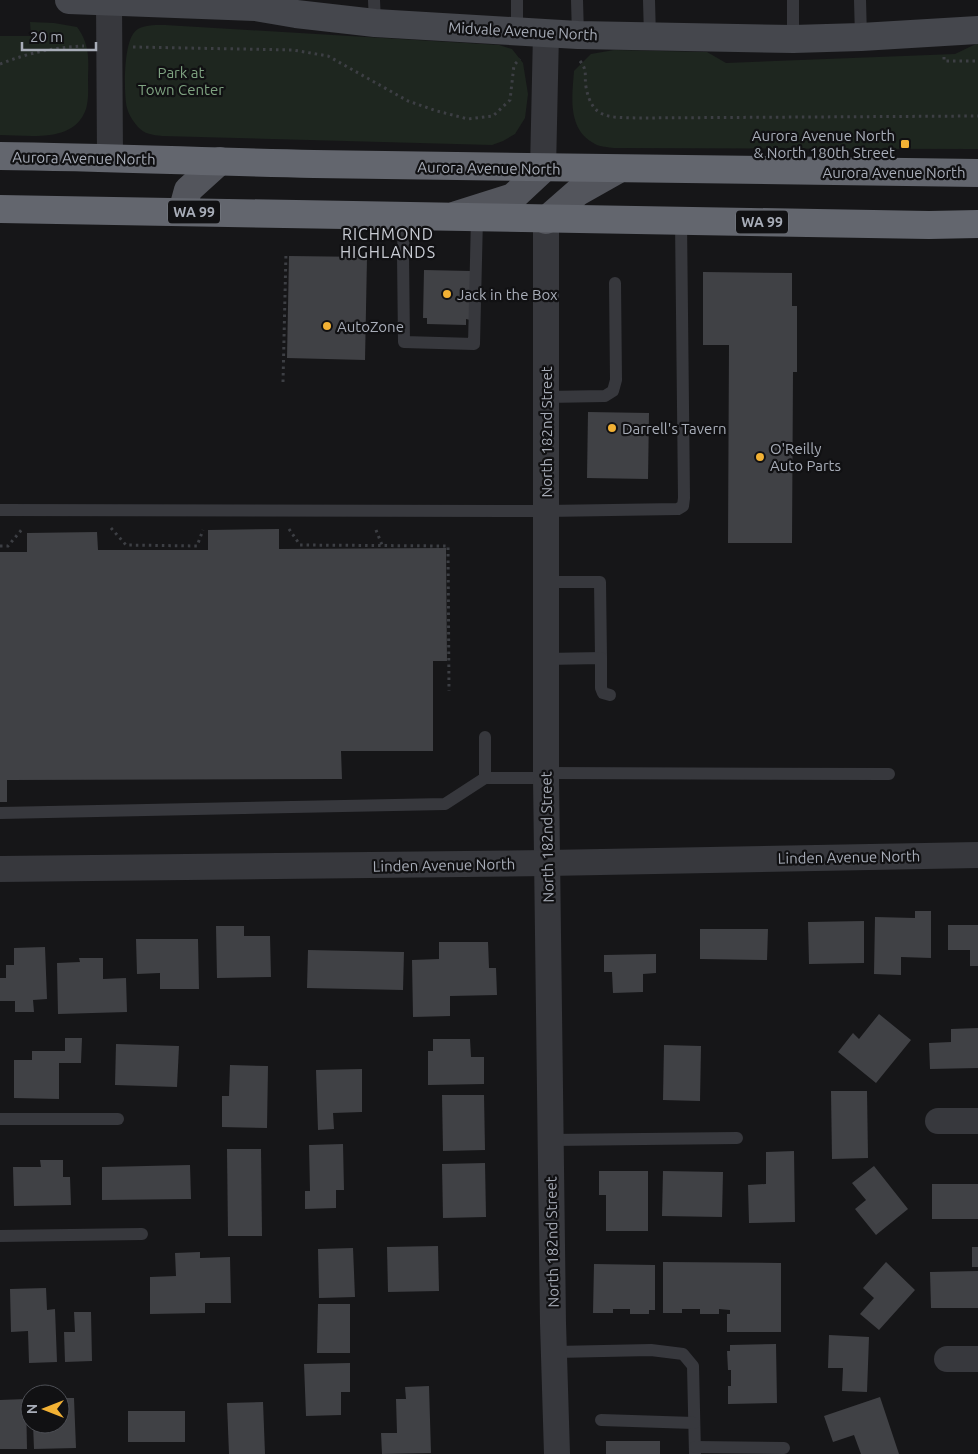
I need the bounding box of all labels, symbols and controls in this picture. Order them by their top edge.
street label: Midvale Avenue North [448,19,598,43]
scale bar [22,20,96,52]
text: 20 m [30,28,63,45]
park label: Park at Town Center [138,64,224,98]
place label: Aurora Avenue North & North 180th Street [752,127,895,161]
marker: Aurora Avenue North & North 180th Street [899,138,911,150]
street label: Aurora Avenue North [12,148,156,168]
street label: Aurora Avenue North [417,158,561,178]
street label: Aurora Avenue North [822,164,966,181]
road number: WA 99 [168,200,220,223]
road number: WA 99 [736,210,788,233]
district label: RICHMOND HIGHLANDS [340,225,436,261]
place label: Jack in the Box [457,286,558,303]
marker: Jack in the Box [441,288,453,300]
place label: AutoZone [337,318,404,335]
marker: AutoZone [321,320,333,332]
street label: North 182nd Street [538,366,555,498]
place label: Darrell's Tavern [622,420,727,437]
marker: Darrell's Tavern [606,422,618,434]
place label: O'Reilly Auto Parts [770,440,841,474]
marker: O'Reilly Auto Parts [754,451,766,463]
street label: North 182nd Street [537,771,557,903]
street label: Linden Avenue North [778,847,920,867]
street label: Linden Avenue North [373,855,515,875]
street label: North 182nd Street [542,1176,562,1308]
north arrow [20,1384,70,1434]
text: N [24,1404,40,1414]

